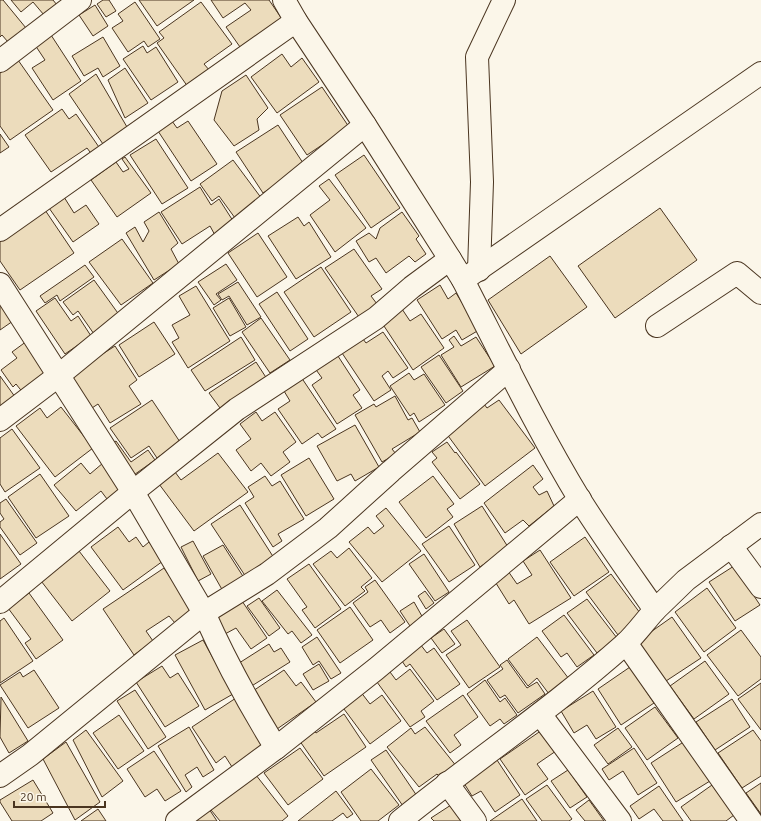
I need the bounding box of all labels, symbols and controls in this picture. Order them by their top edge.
scale bar [14,783,105,809]
text: 20 m [20,790,47,803]

